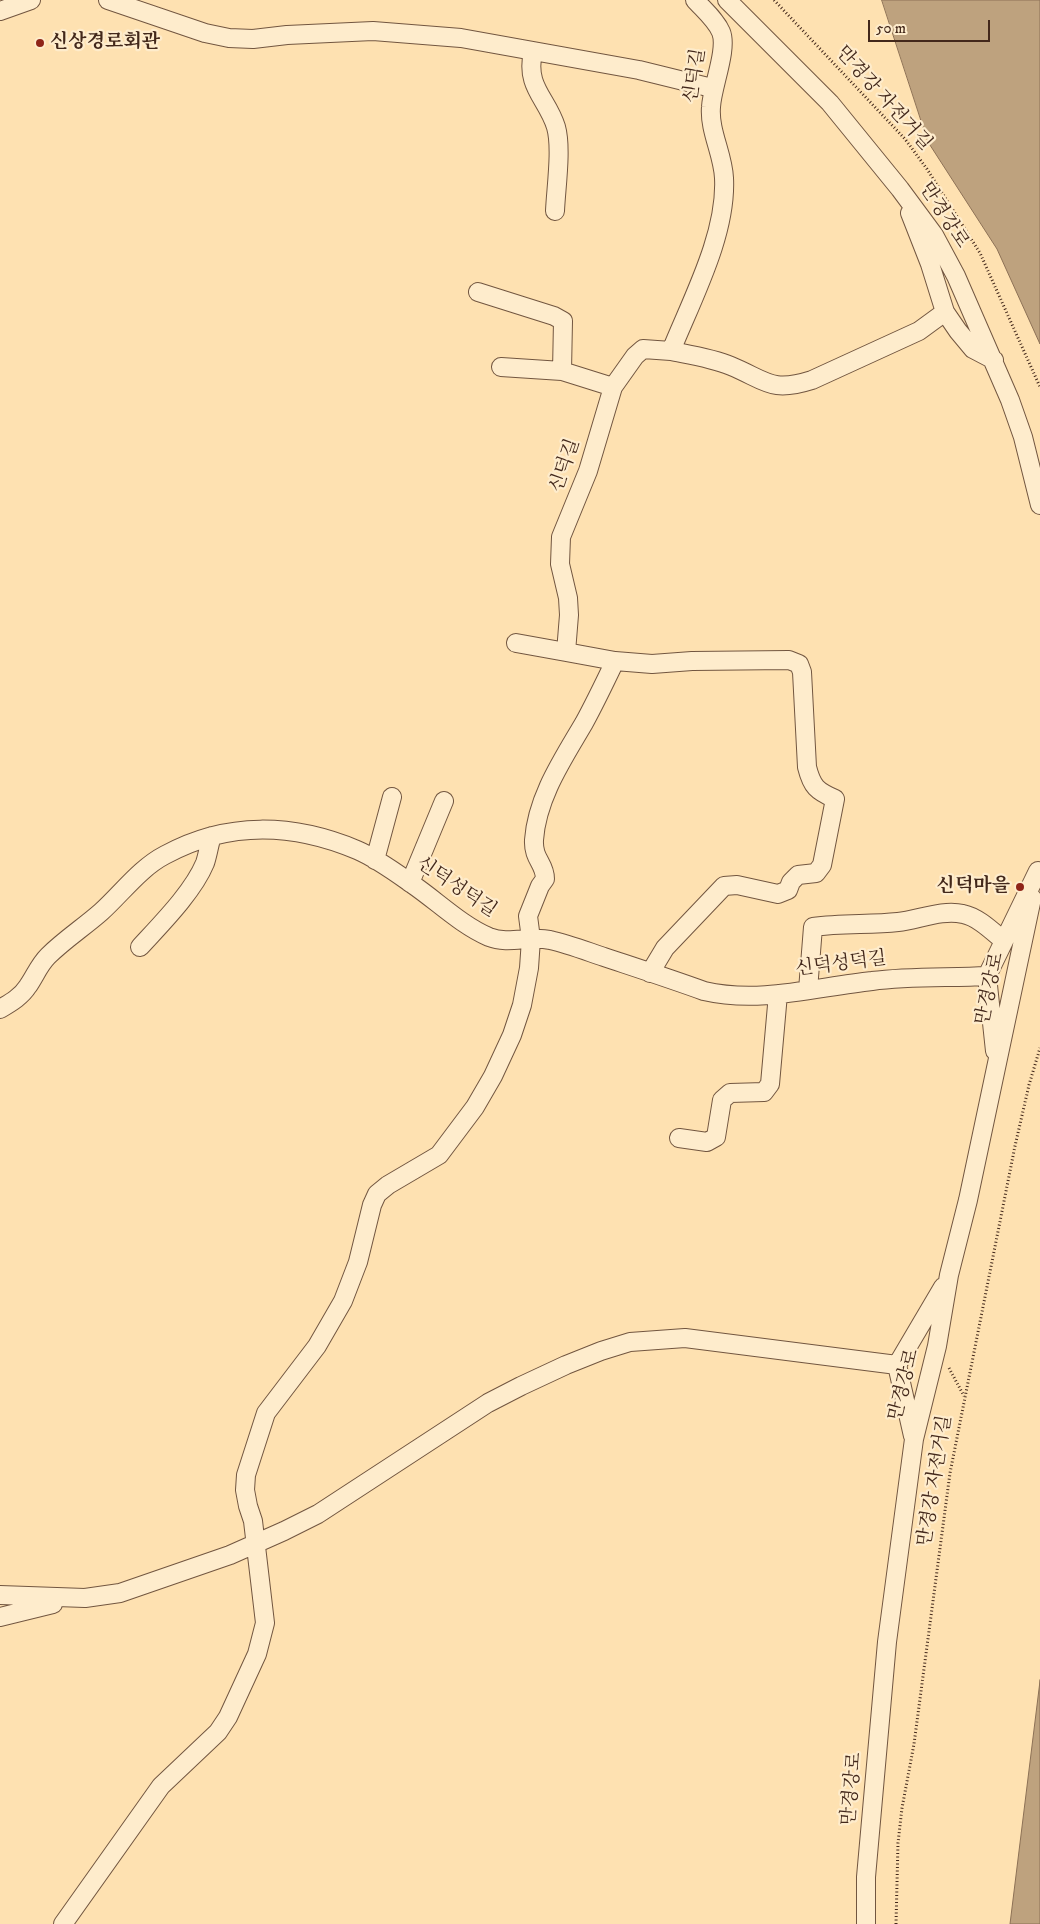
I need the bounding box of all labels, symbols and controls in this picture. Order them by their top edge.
scale bar [870,10,992,42]
text: 50 m [876,19,906,38]
place label: 신상경로회관 [50,32,160,54]
marker: 신상경로회관 [34,37,46,49]
street label: 만경강 자전거길 [830,42,936,156]
street label: 신덕길 [680,47,712,105]
street label: 만경강로 [913,179,973,253]
street label: 신덕길 [546,436,586,496]
street label: 신덕성덕길 [412,853,500,923]
place label: 신덕마을 [937,876,1010,898]
marker: 신덕마을 [1014,881,1026,893]
street label: 신덕성덕길 [794,948,888,982]
street label: 만경강로 [972,951,1010,1027]
street label: 만경강로 [885,1347,925,1423]
street label: 만경강 자전거길 [914,1414,958,1548]
street label: 만경강로 [838,1751,868,1827]

